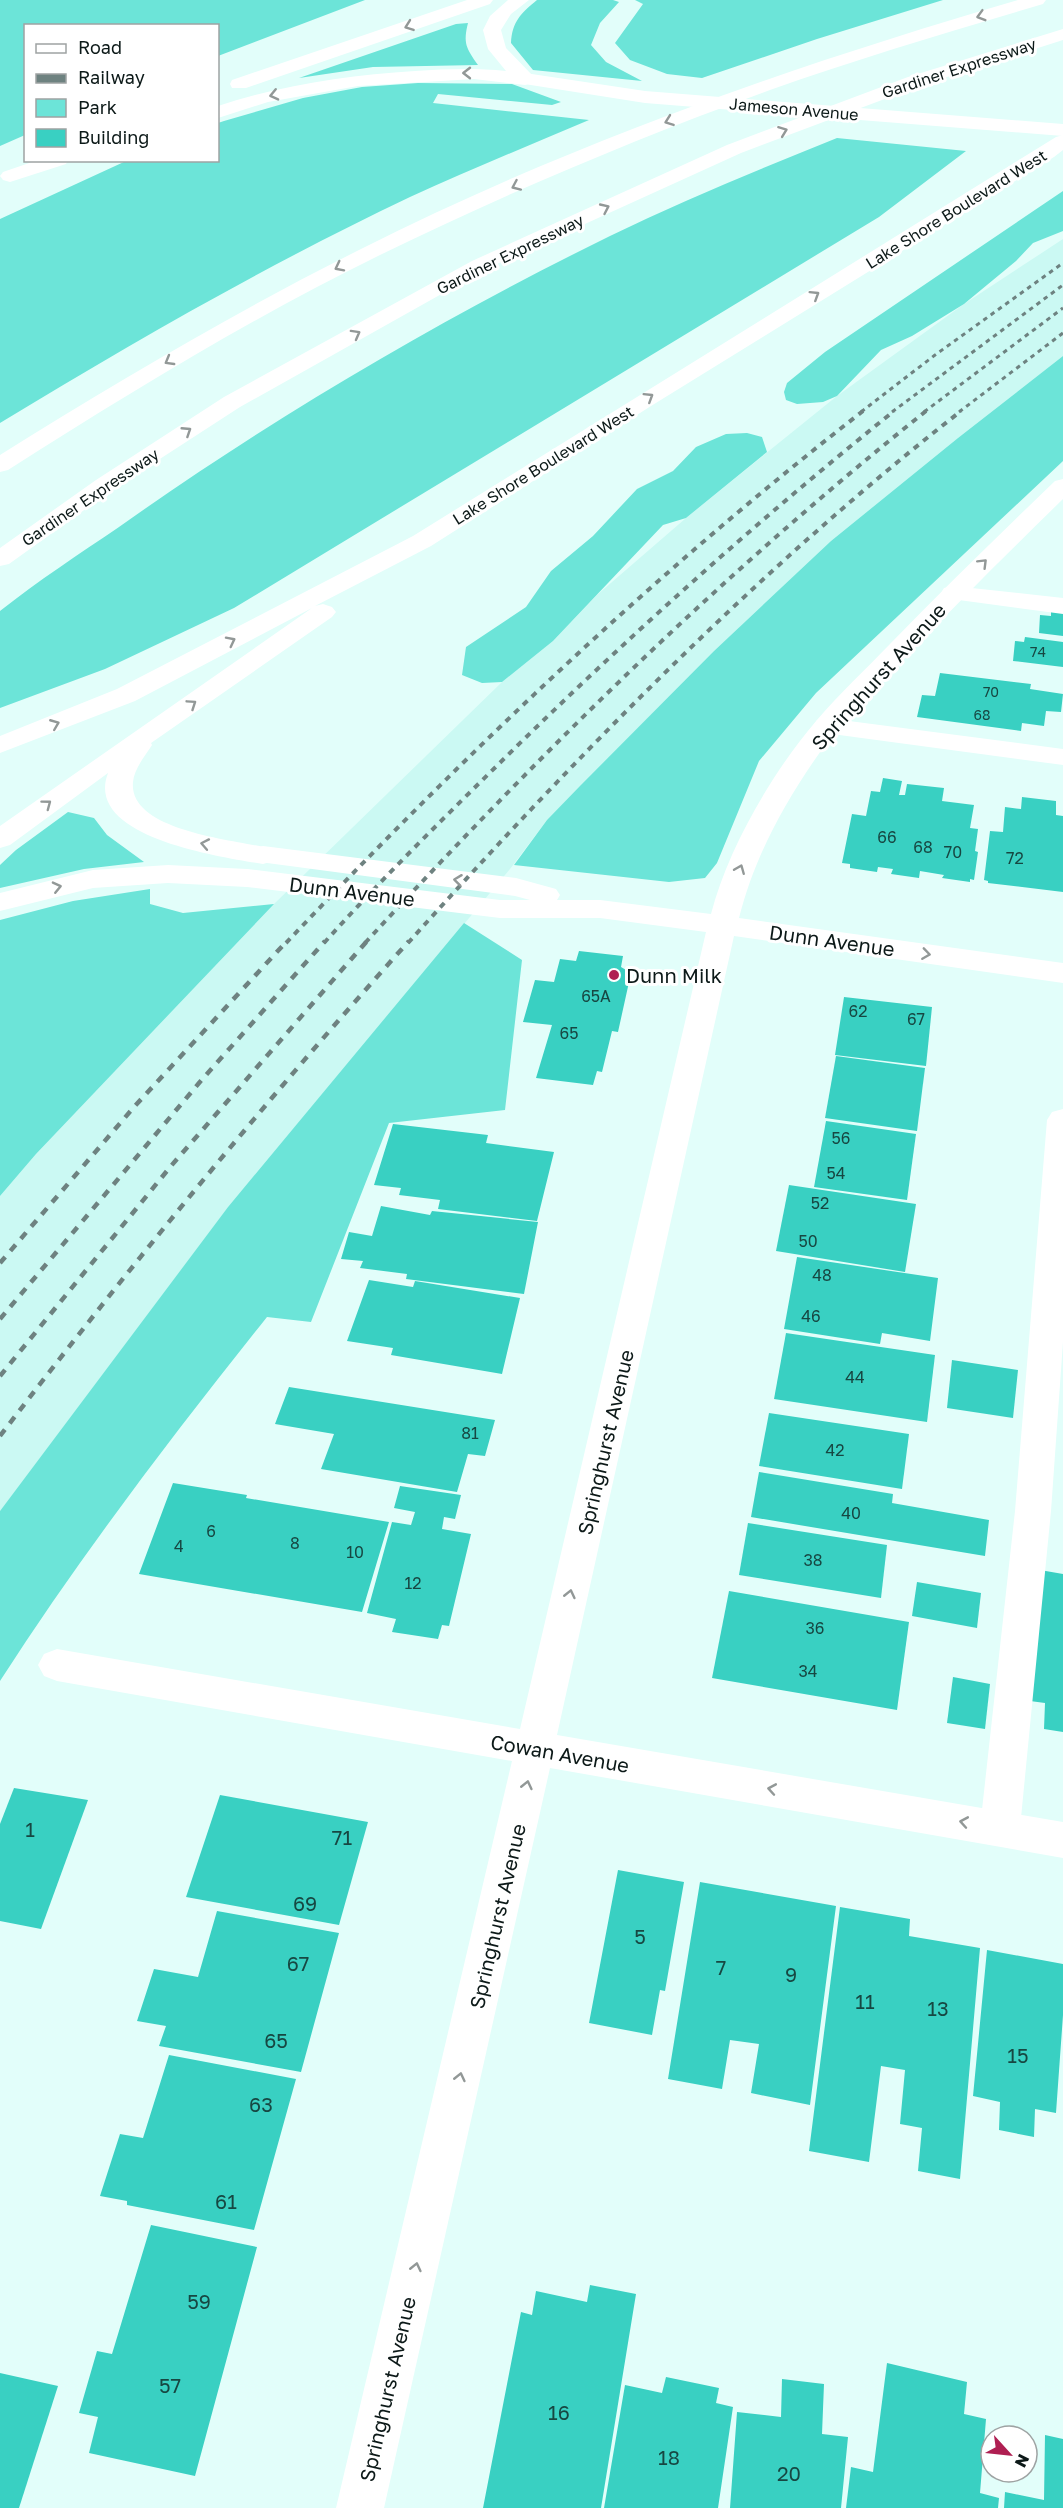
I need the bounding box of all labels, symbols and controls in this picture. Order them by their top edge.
one-way arrow [976,9,986,21]
one-way arrow [404,19,415,31]
legend [24,24,219,162]
street label: Gardiner Expressway [879,34,1039,102]
text: Road [78,36,122,58]
text: Railway [78,66,145,88]
one-way arrow [462,67,471,79]
one-way arrow [269,88,279,101]
street label: Jameson Avenue [728,93,860,125]
text: Park [78,96,117,118]
one-way arrow [664,113,674,126]
one-way arrow [778,125,788,138]
text: Building [78,126,149,148]
street label: Lake Shore Boulevard West [862,145,1050,273]
one-way arrow [512,178,523,190]
one-way arrow [598,204,609,216]
street label: Gardiner Expressway [433,210,587,298]
one-way arrow [335,260,346,271]
one-way arrow [809,291,819,303]
one-way arrow [350,330,360,341]
one-way arrow [165,354,175,366]
one-way arrow [643,393,653,405]
street label: Lake Shore Boulevard West [449,401,637,529]
one-way arrow [181,427,191,439]
street label: Gardiner Expressway [18,444,162,550]
one-way arrow [976,560,987,571]
street label: Springhurst Avenue [806,598,950,754]
one-way arrow [225,637,235,648]
house number: 74 [1030,643,1046,660]
house number: 70 [983,683,999,700]
one-way arrow [186,700,197,711]
house number: 68 [973,706,991,723]
one-way arrow [48,719,59,731]
one-way arrow [40,801,51,812]
house number: 66 [877,827,897,847]
house number: 68 [913,837,933,857]
one-way arrow [201,838,211,851]
house number: 70 [944,842,962,862]
house number: 72 [1006,848,1024,868]
one-way arrow [733,865,745,876]
street label: Dunn Avenue [288,871,416,911]
one-way arrow [454,874,463,887]
one-way arrow [51,882,61,895]
street label: Dunn Avenue [768,919,896,961]
one-way arrow [921,947,930,959]
place label: Dunn Milk [626,963,722,987]
marker: Dunn Milk [607,968,621,982]
house number: 65A [581,986,611,1006]
house number: 62 [849,1001,867,1021]
house number: 67 [907,1009,925,1029]
house number: 65 [560,1023,578,1043]
house number: 56 [832,1128,850,1148]
house number: 54 [826,1163,846,1183]
house number: 52 [811,1193,829,1213]
house number: 50 [798,1231,818,1251]
house number: 48 [812,1265,832,1285]
house number: 46 [801,1306,821,1326]
street label: Springhurst Avenue [572,1347,638,1537]
house number: 44 [845,1367,865,1387]
house number: 81 [461,1423,479,1443]
house number: 42 [825,1440,845,1460]
house number: 40 [841,1503,861,1523]
house number: 6 [206,1521,216,1541]
house number: 8 [290,1533,300,1553]
house number: 4 [174,1536,184,1556]
house number: 10 [346,1542,364,1562]
house number: 38 [803,1550,823,1570]
house number: 12 [404,1573,422,1593]
one-way arrow [563,1590,576,1600]
house number: 36 [805,1618,825,1638]
house number: 34 [798,1661,818,1681]
street label: Cowan Avenue [489,1729,631,1777]
one-way arrow [520,1780,533,1790]
one-way arrow [767,1783,777,1795]
one-way arrow [959,1816,969,1829]
house number: 1 [25,1817,35,1841]
street label: Springhurst Avenue [464,1821,530,2011]
house number: 71 [332,1825,352,1849]
house number: 69 [293,1891,317,1915]
house number: 5 [634,1924,646,1948]
house number: 67 [287,1951,309,1975]
house number: 7 [716,1955,726,1979]
house number: 9 [785,1962,797,1986]
house number: 11 [855,1989,875,2013]
house number: 13 [927,1996,949,2020]
house number: 65 [264,2028,288,2052]
house number: 15 [1007,2043,1029,2067]
one-way arrow [453,2072,466,2082]
house number: 63 [249,2092,273,2116]
house number: 61 [215,2189,237,2213]
one-way arrow [408,2262,421,2272]
house number: 59 [187,2289,211,2313]
street label: Springhurst Avenue [354,2294,420,2484]
house number: 57 [159,2373,181,2397]
house number: 16 [548,2400,570,2424]
north arrow [979,2424,1039,2484]
house number: 18 [658,2445,680,2469]
text: N [1011,2451,1034,2471]
house number: 20 [777,2461,801,2485]

